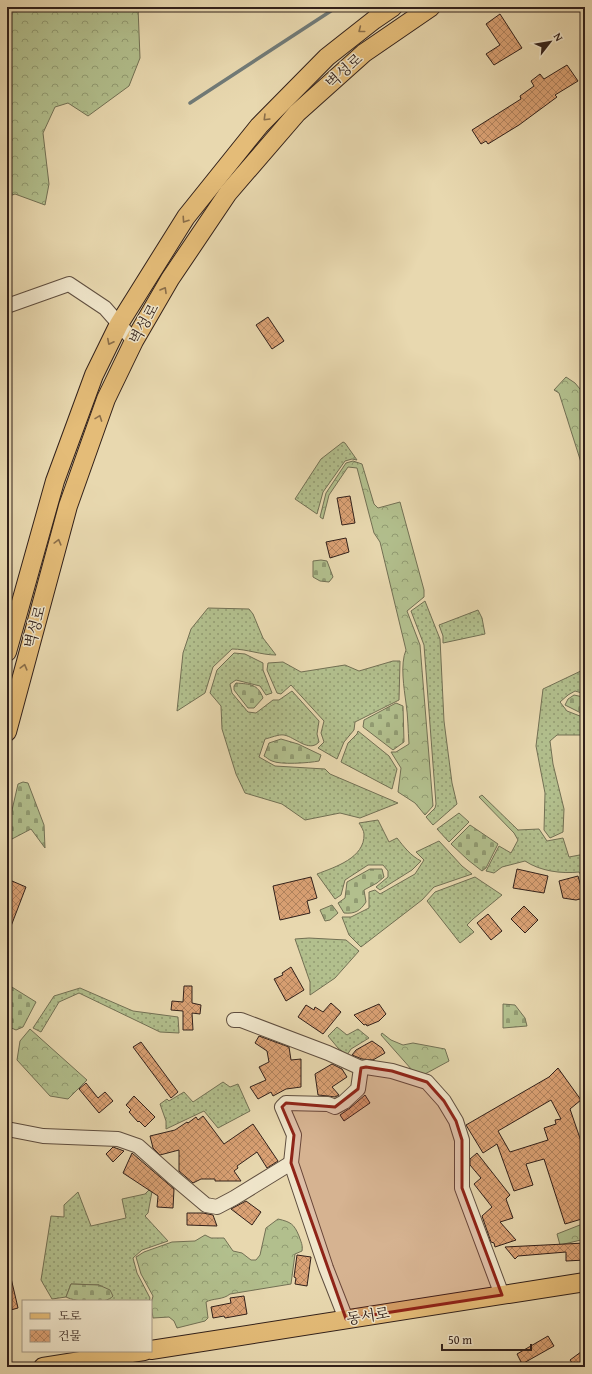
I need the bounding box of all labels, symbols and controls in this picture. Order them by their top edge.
north arrow [530,22,570,62]
one-way arrow [359,25,366,32]
text: N [550,30,568,45]
street label: 벽성로 [320,48,367,93]
one-way arrow [264,113,271,121]
one-way arrow [183,215,190,222]
one-way arrow [159,287,166,294]
street label: 벽성로 [124,299,164,348]
one-way arrow [107,338,115,346]
one-way arrow [95,415,103,422]
one-way arrow [54,538,62,545]
street label: 벽성로 [19,603,50,651]
one-way arrow [19,664,28,671]
legend [22,1300,152,1352]
street label: 동서로 [345,1302,392,1329]
text: 도로 [58,1307,82,1324]
scale bar [442,1326,531,1352]
text: 건물 [58,1327,82,1344]
text: 50 m [448,1331,472,1348]

